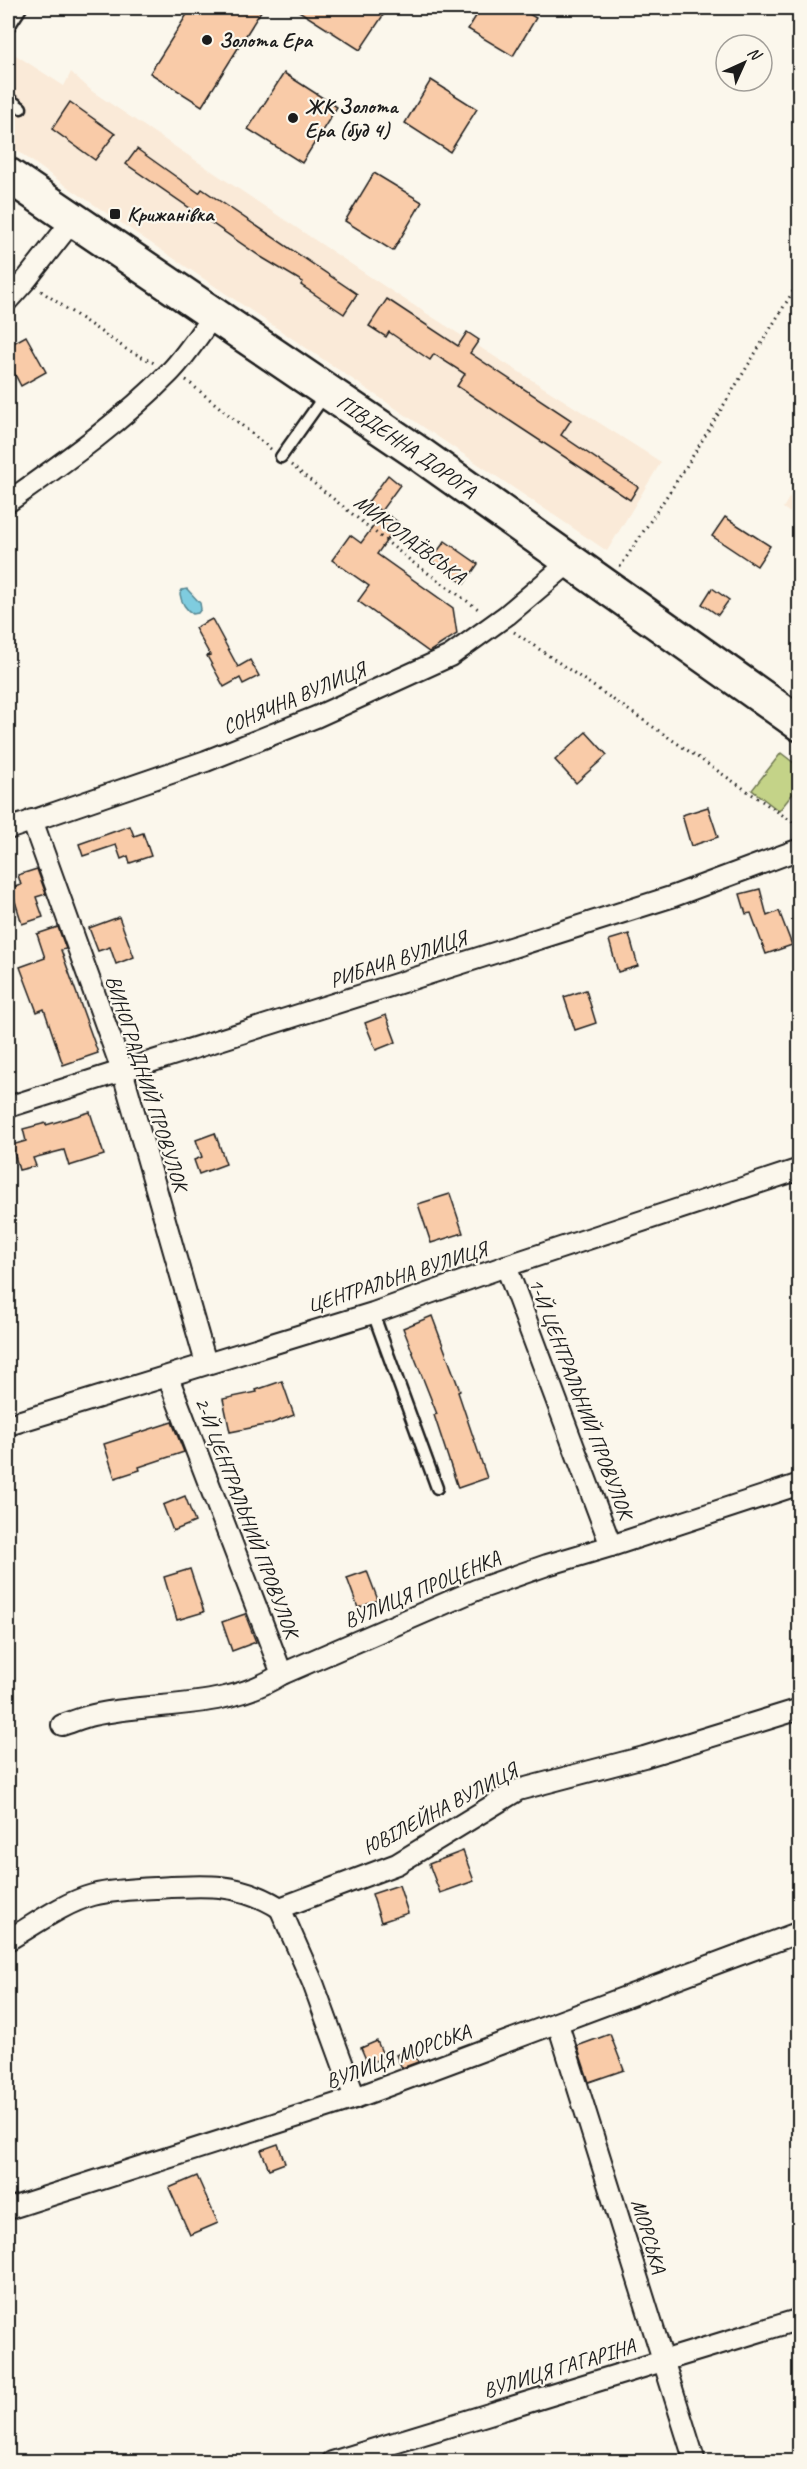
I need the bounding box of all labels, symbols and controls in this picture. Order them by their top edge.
place label: Золота Ера [219,27,314,53]
marker: Золота Ера [200,33,214,47]
north arrow [714,33,774,93]
text: N [743,43,767,66]
place label: ЖК Золота Ера (буд 4) [305,93,399,143]
marker: ЖК Золота Ера (буд 4) [286,111,300,125]
place label: Крижанiвка [127,201,215,227]
marker: Крижанiвка [108,207,122,221]
street label: ПІВДЕННА ДОРОГА [332,389,482,503]
street label: МИКОЛАЇВСЬКА [349,489,472,590]
street label: СОНЯЧНА ВУЛИЦЯ [219,655,372,740]
street label: РИБАЧА ВУЛИЦЯ [326,924,472,993]
street label: ВИНОГРАДНИЙ ПРОВУЛОК [100,972,195,1197]
street label: ЦЕНТРАЛЬНА ВУЛИЦЯ [304,1235,493,1318]
street label: 1-Й ЦЕНТРАЛЬНИЙ ПРОВУЛОК [523,1274,640,1525]
street label: 2-Й ЦЕНТРАЛЬНИЙ ПРОВУЛОК [189,1393,306,1644]
street label: ВУЛИЦЯ ПРОЦЕНКА [340,1544,504,1634]
street label: ЮВІЛЕЙНА ВУЛИЦЯ [358,1756,525,1861]
street label: ВУЛИЦЯ МОРСЬКА [322,2018,474,2094]
street label: МОРСЬКА [625,2196,673,2277]
street label: ВУЛИЦЯ ГАГАРІНА [480,2332,640,2403]

